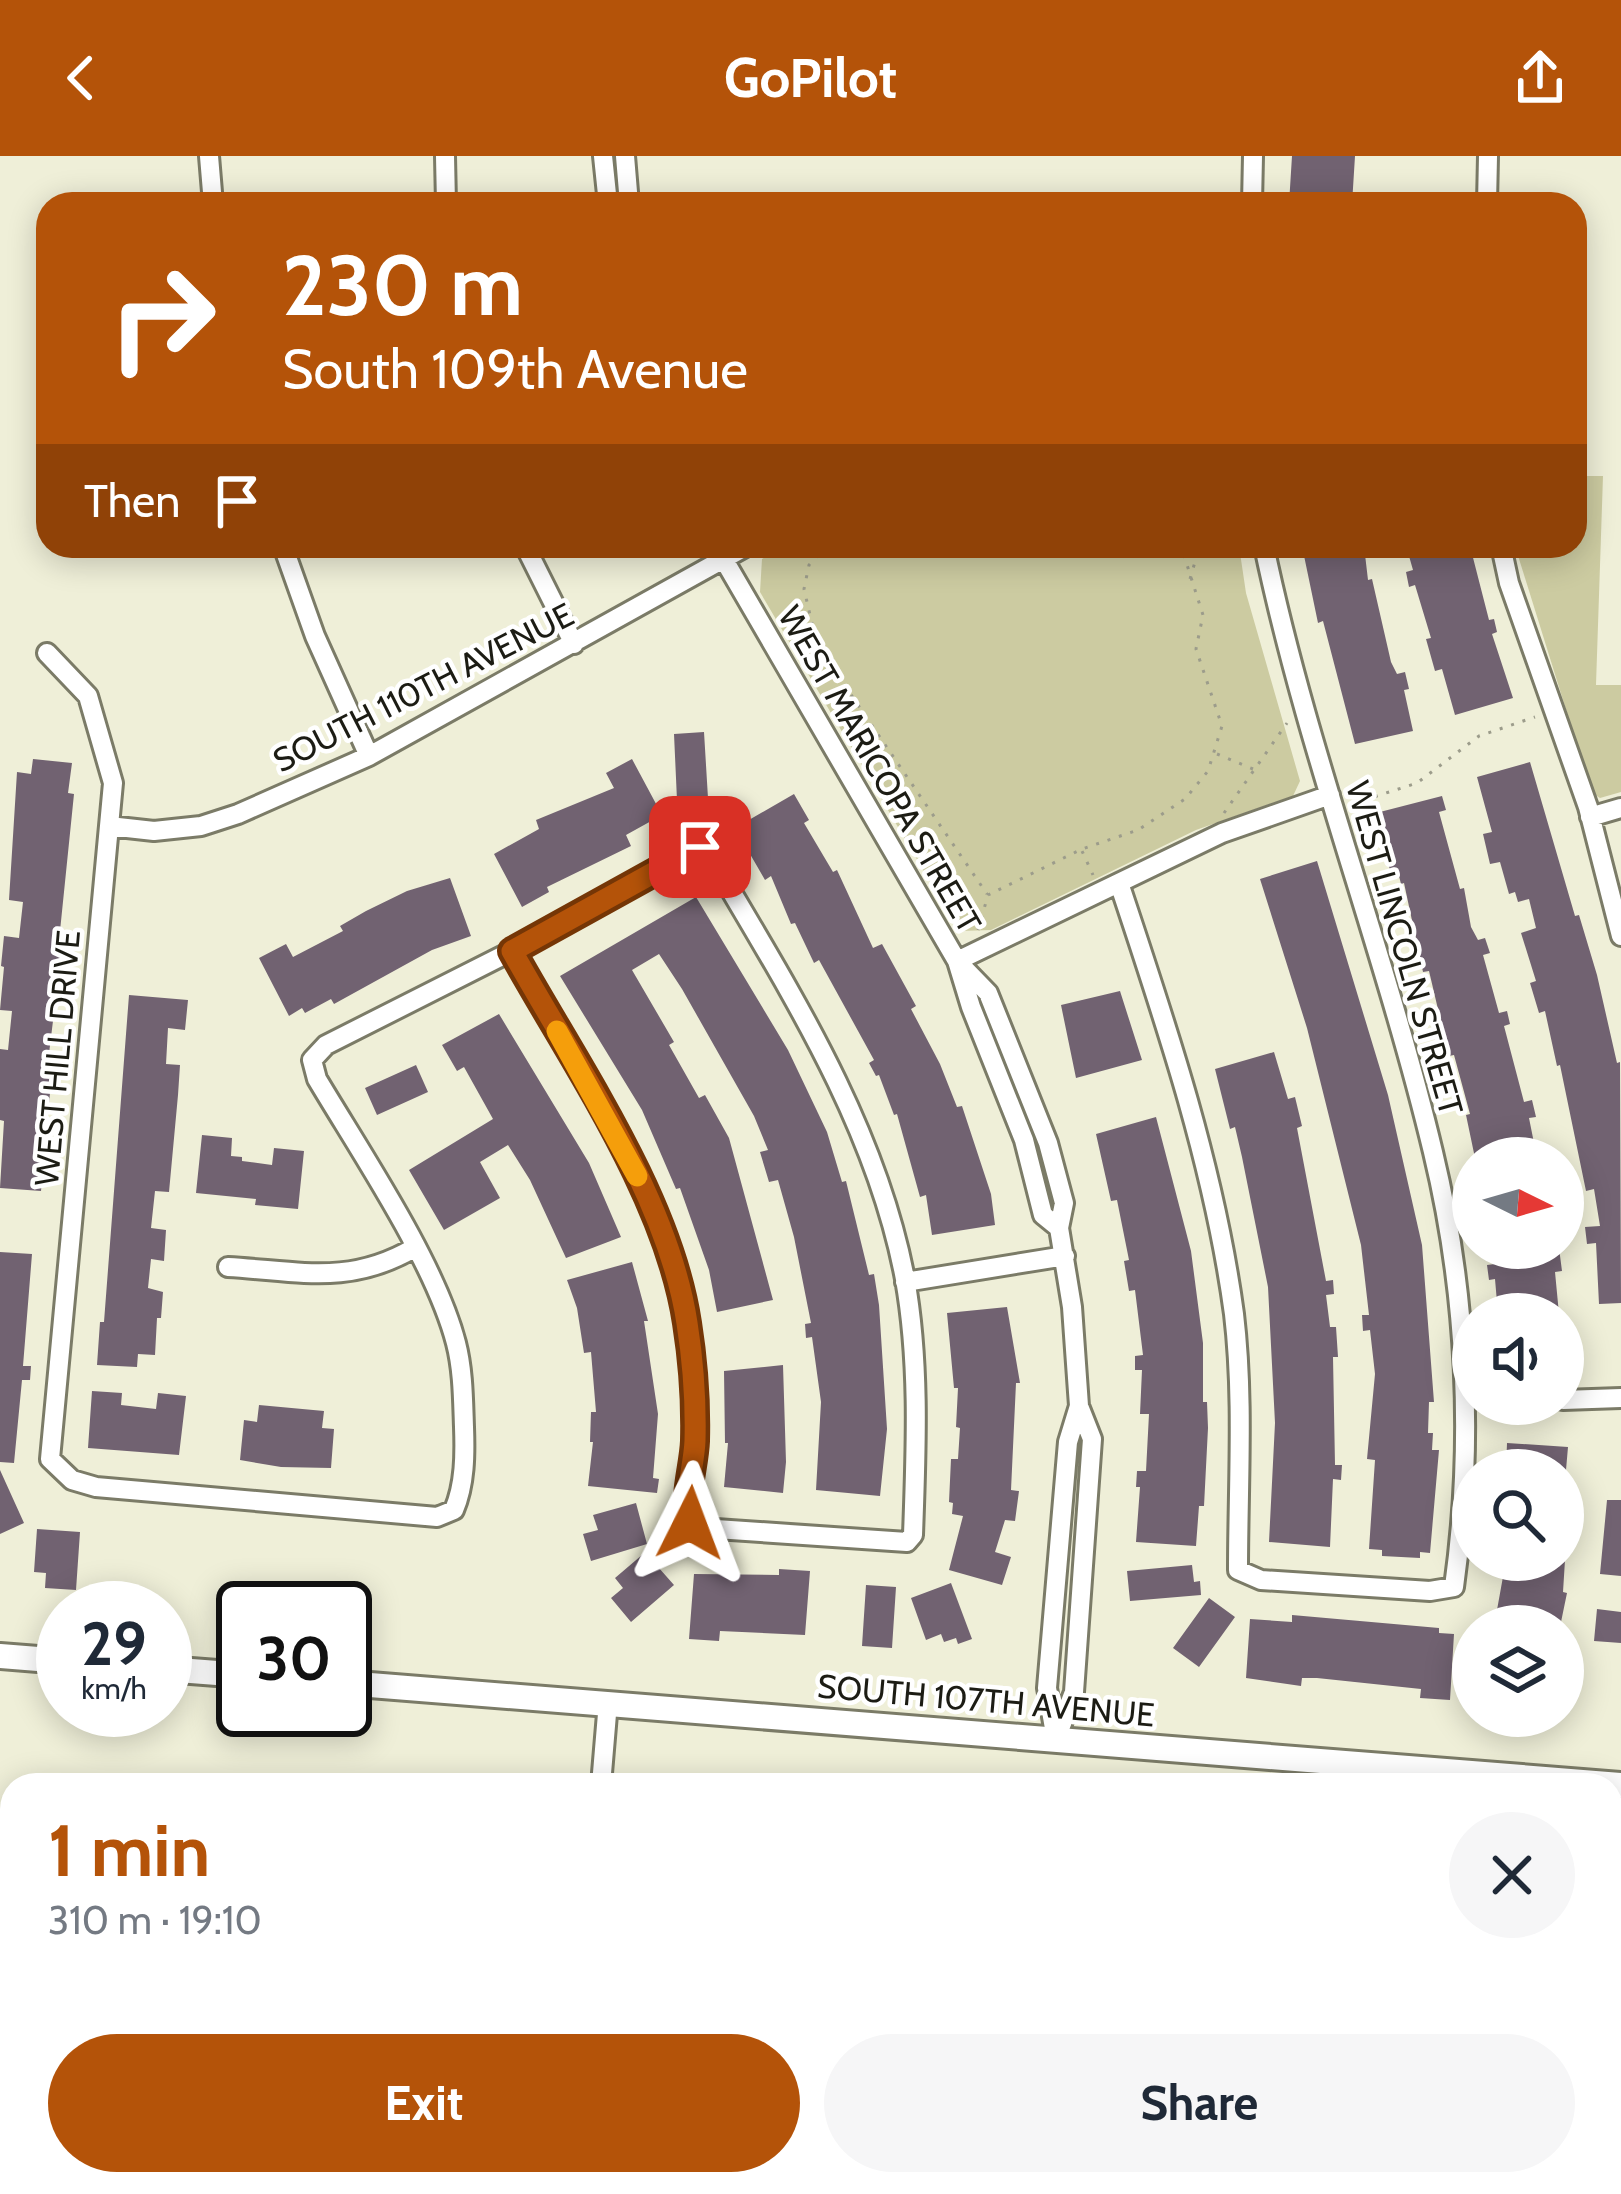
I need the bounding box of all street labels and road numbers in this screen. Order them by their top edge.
street label: SOUTH 110TH AVENUE [266,594,580,780]
street label: WEST MARICOPA STREET [770,598,990,940]
street label: WEST LINCOLN STREET [1338,776,1472,1120]
street label: WEST HILL DRIVE [26,928,88,1188]
street label: SOUTH 107TH AVENUE [816,1665,1156,1735]

